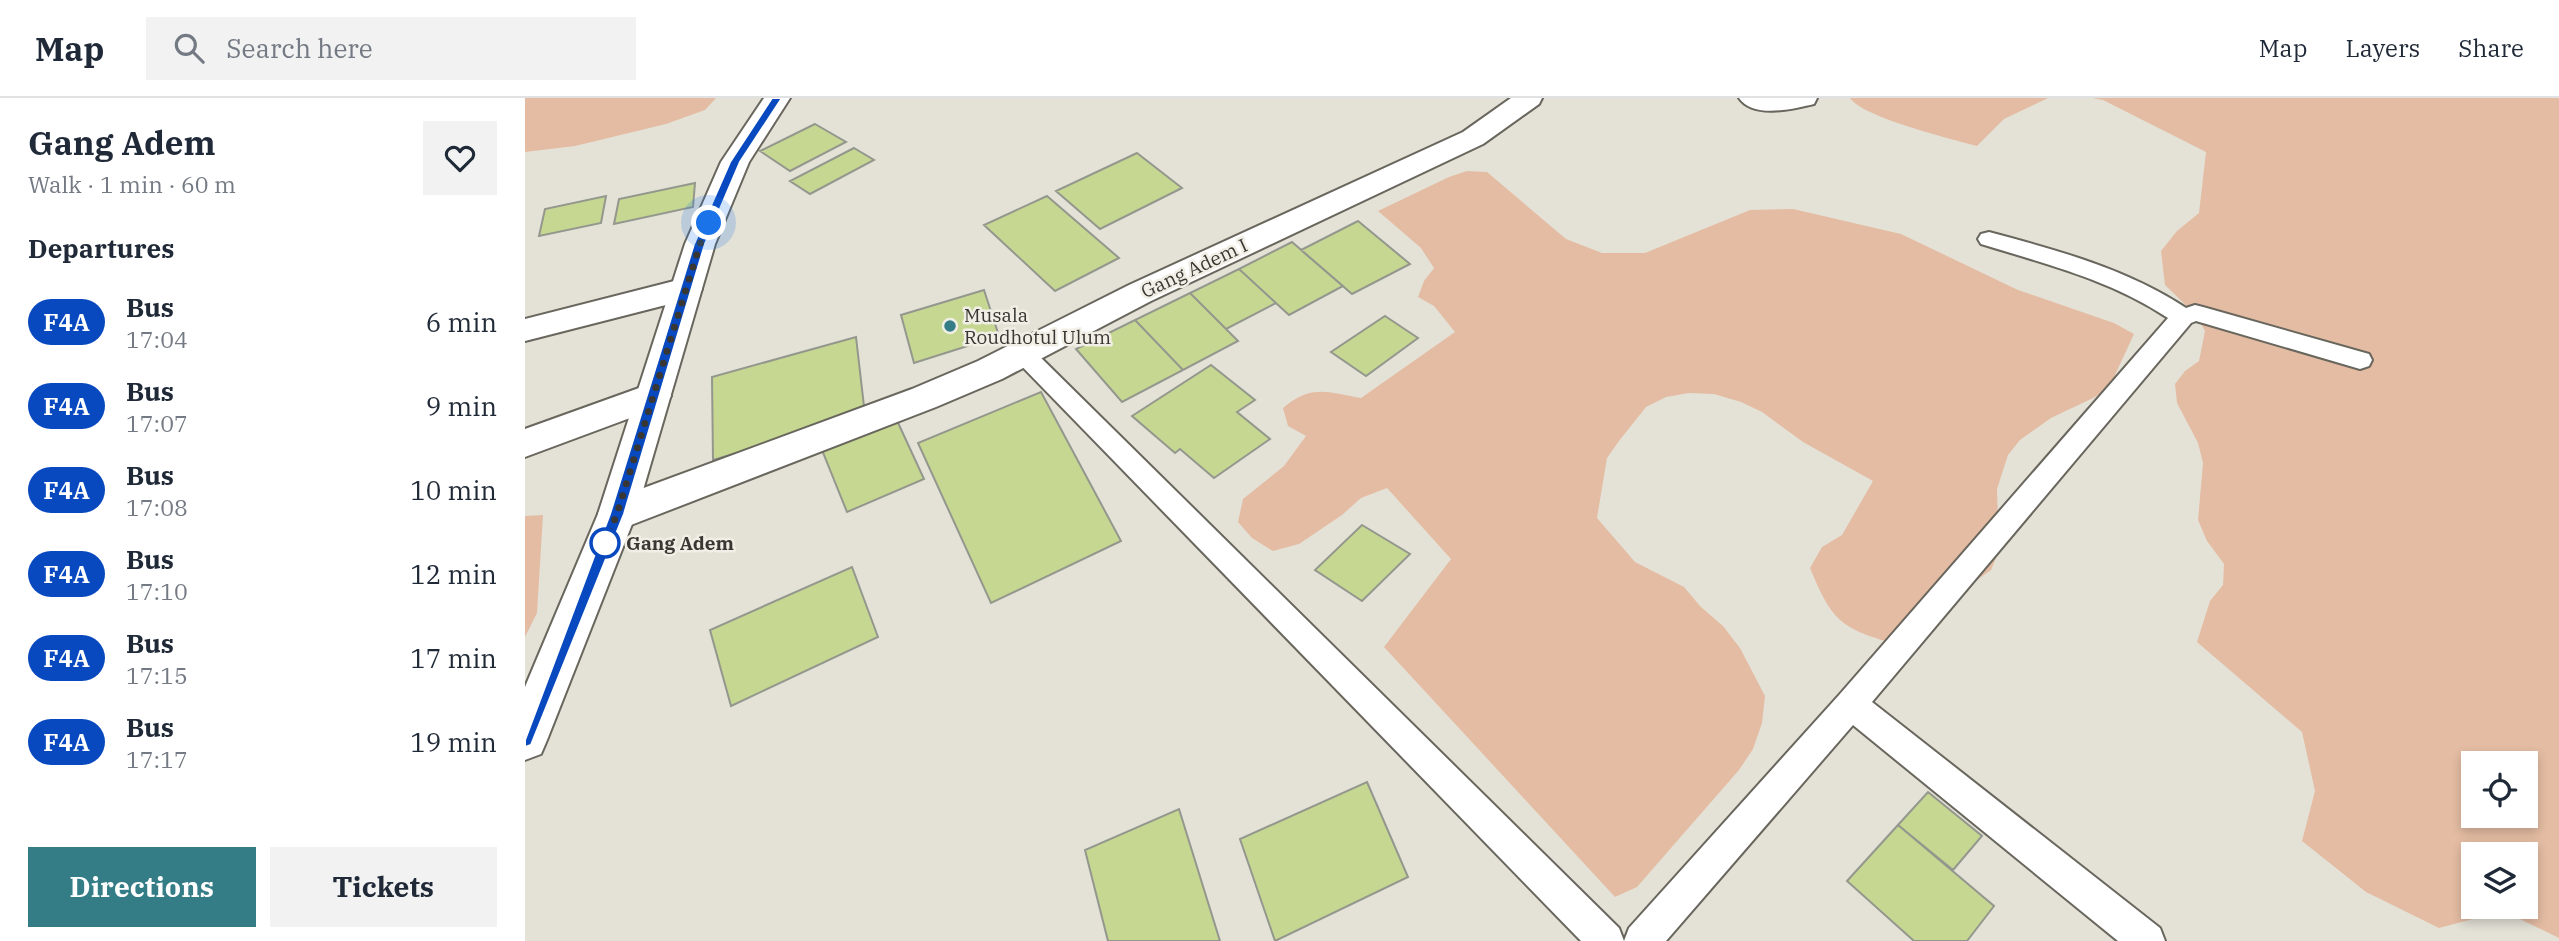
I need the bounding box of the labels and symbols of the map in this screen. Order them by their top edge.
your location [691,205,726,240]
street label: Gang Adem I [1137,233,1251,303]
place label: Musala Roudhotul Ulum [964,303,1111,349]
marker: Musala Roudhotul Ulum [942,318,958,334]
marker: Gang Adem [590,528,620,558]
place label: Gang Adem [626,531,734,555]

